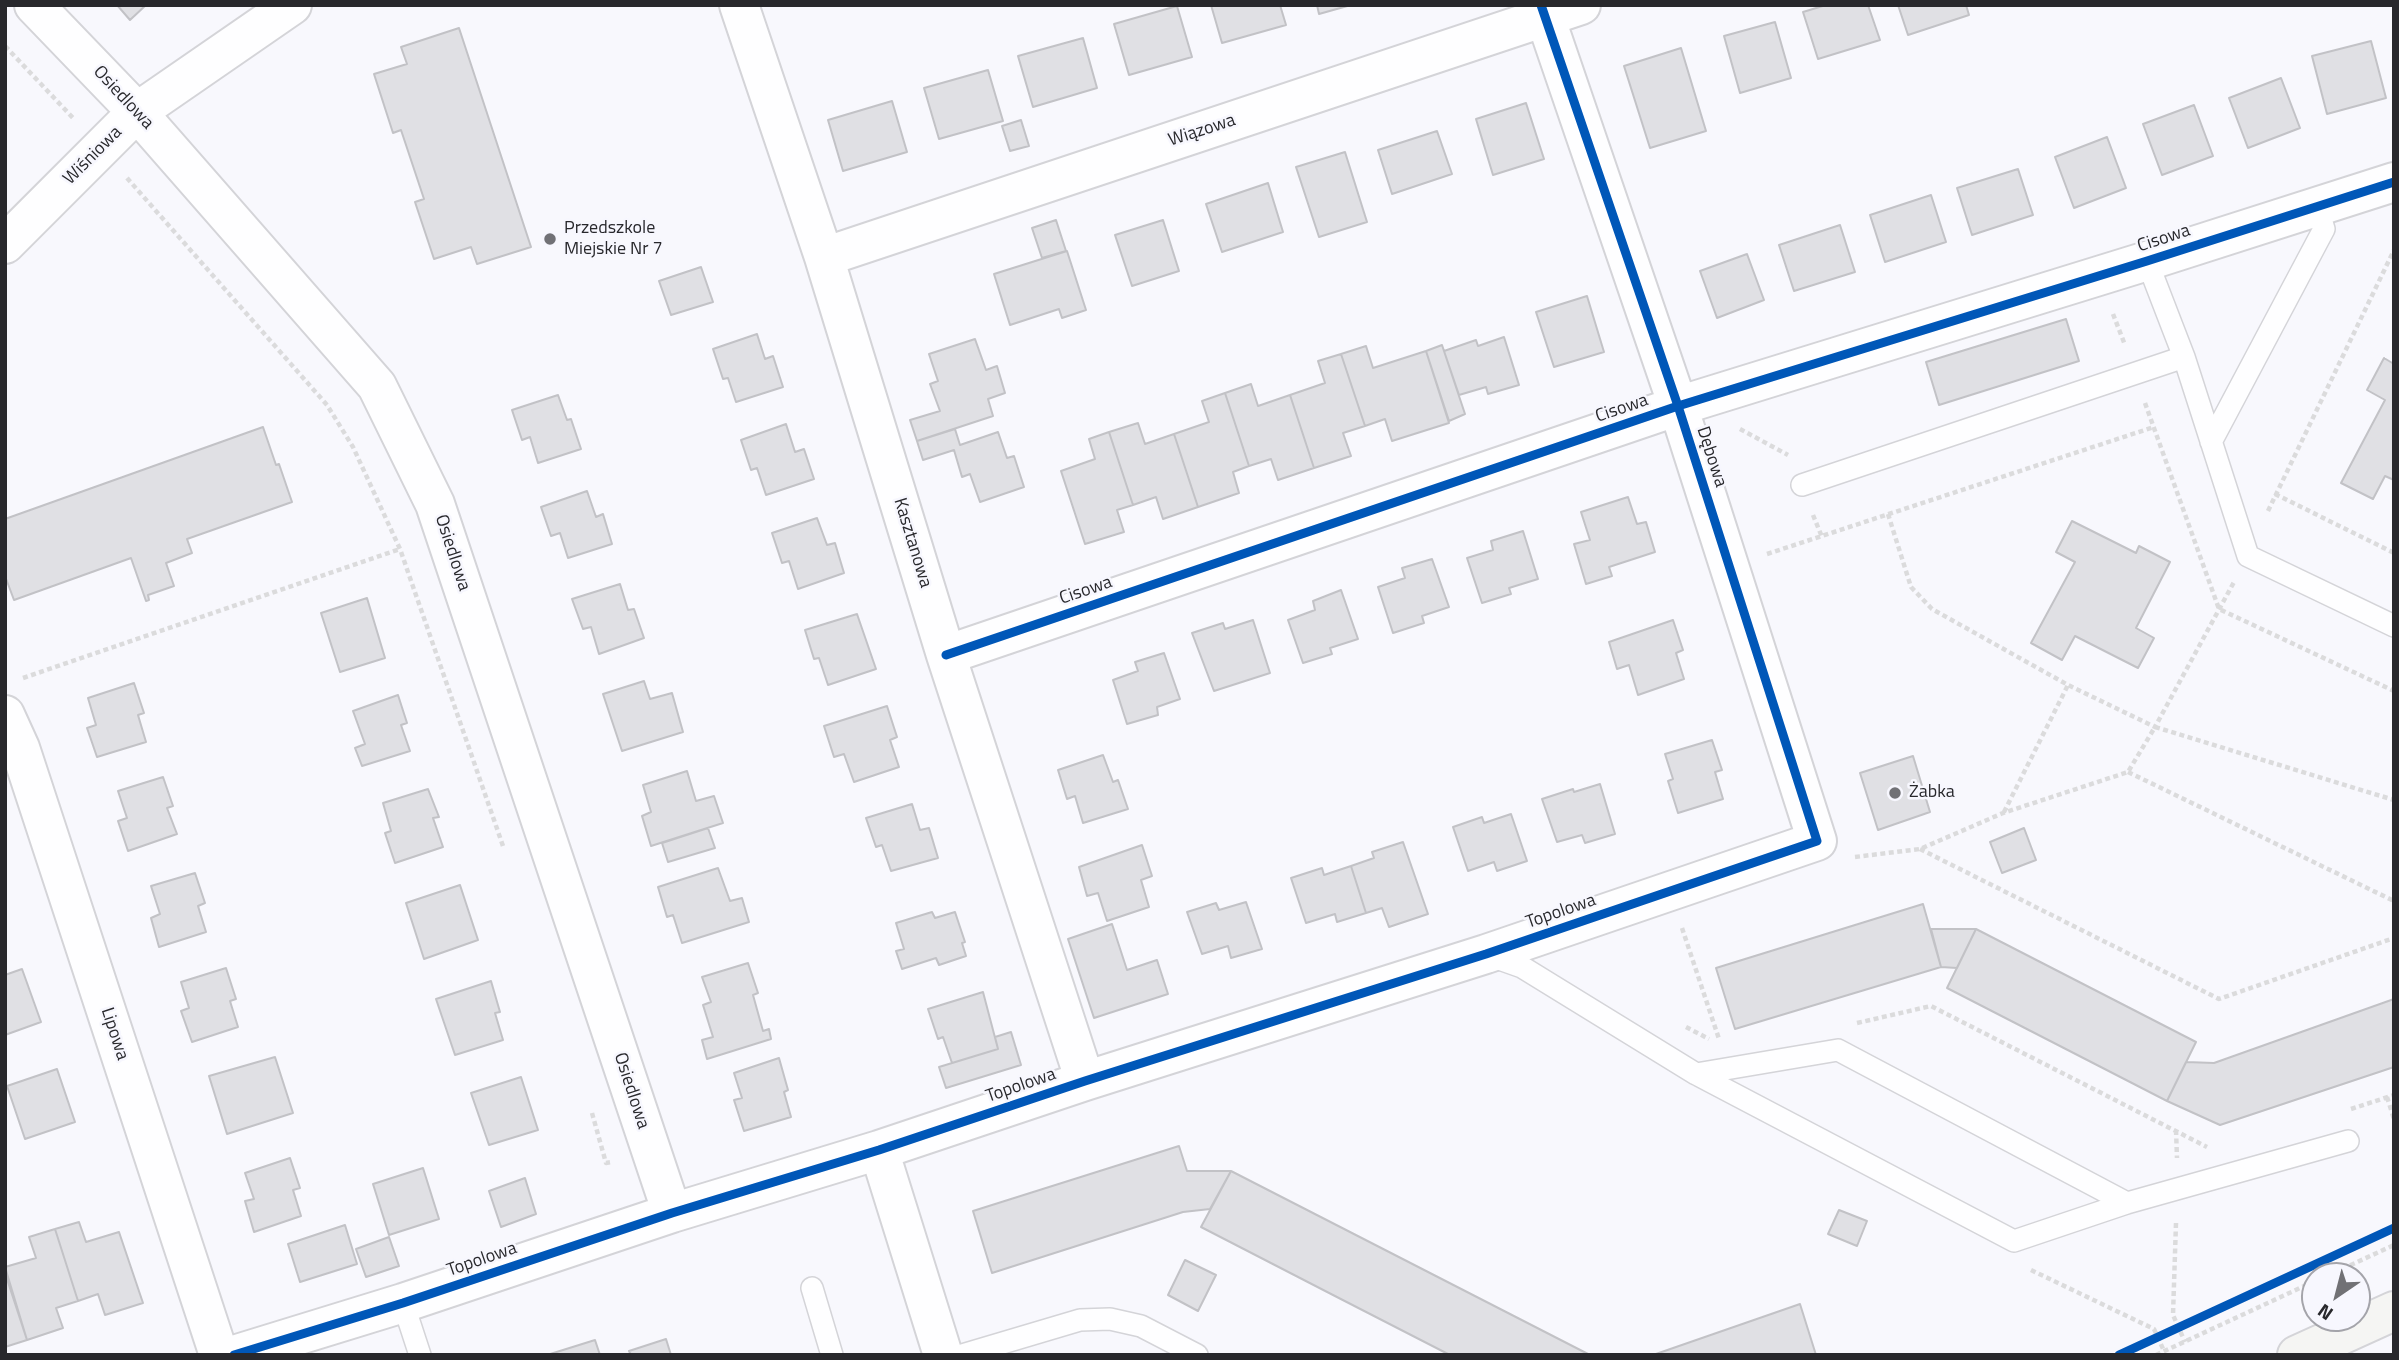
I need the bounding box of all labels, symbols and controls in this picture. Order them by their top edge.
street label: Osiedlowa [88,62,158,134]
street label: Wiązowa [1166,110,1238,152]
street label: Wiśniowa [59,122,127,190]
place label: Przedszkole Miejskie Nr 7 [564,218,663,260]
street label: Cisowa [2135,220,2193,258]
marker: Przedszkole Miejskie Nr 7 [542,231,558,247]
street label: Cisowa [1593,390,1651,428]
street label: Dębowa [1691,424,1731,490]
street label: Kasztanowa [888,495,936,591]
street label: Osiedlowa [430,512,474,594]
street label: Cisowa [1057,572,1115,610]
place label: Żabka [1909,782,1955,804]
marker: Żabka [1887,785,1903,801]
street label: Topolowa [1523,890,1599,934]
street label: Lipowa [95,1005,133,1063]
street label: Osiedlowa [609,1050,653,1132]
street label: Topolowa [983,1064,1059,1108]
street label: Topolowa [444,1238,520,1282]
north arrow [2301,1262,2371,1332]
text: N [2311,1297,2339,1329]

